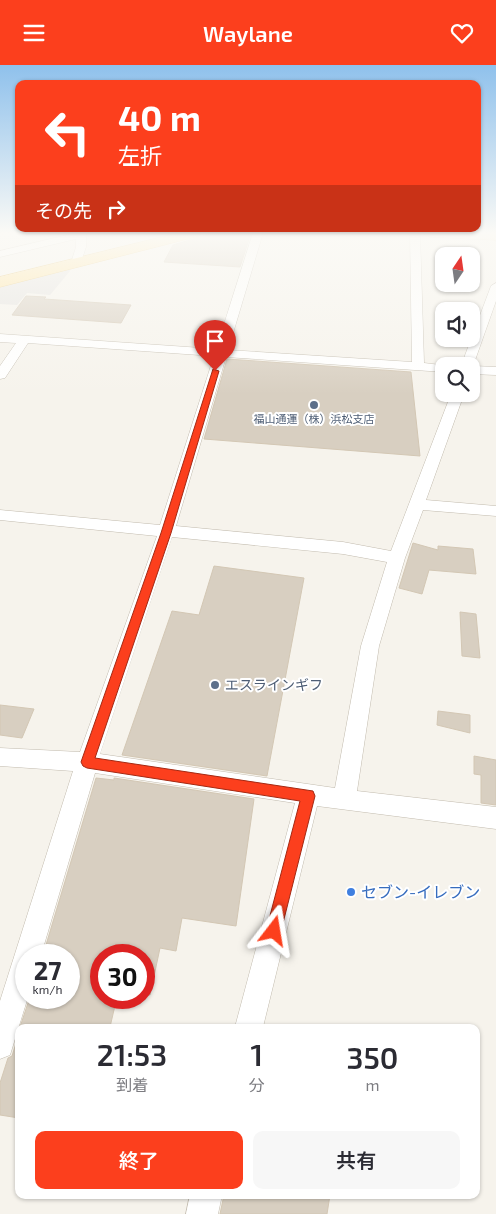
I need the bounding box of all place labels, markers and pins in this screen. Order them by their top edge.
pin [194,320,236,371]
marker: 福山通運（株）浜松支店 [308,399,320,411]
place label: 福山通運（株）浜松支店 [254,412,375,425]
place label: エスラインギフ [225,676,323,693]
marker: エスラインギフ [209,679,221,691]
place label: セブン-イレブン [361,882,480,901]
marker: セブン-イレブン [345,886,357,898]

